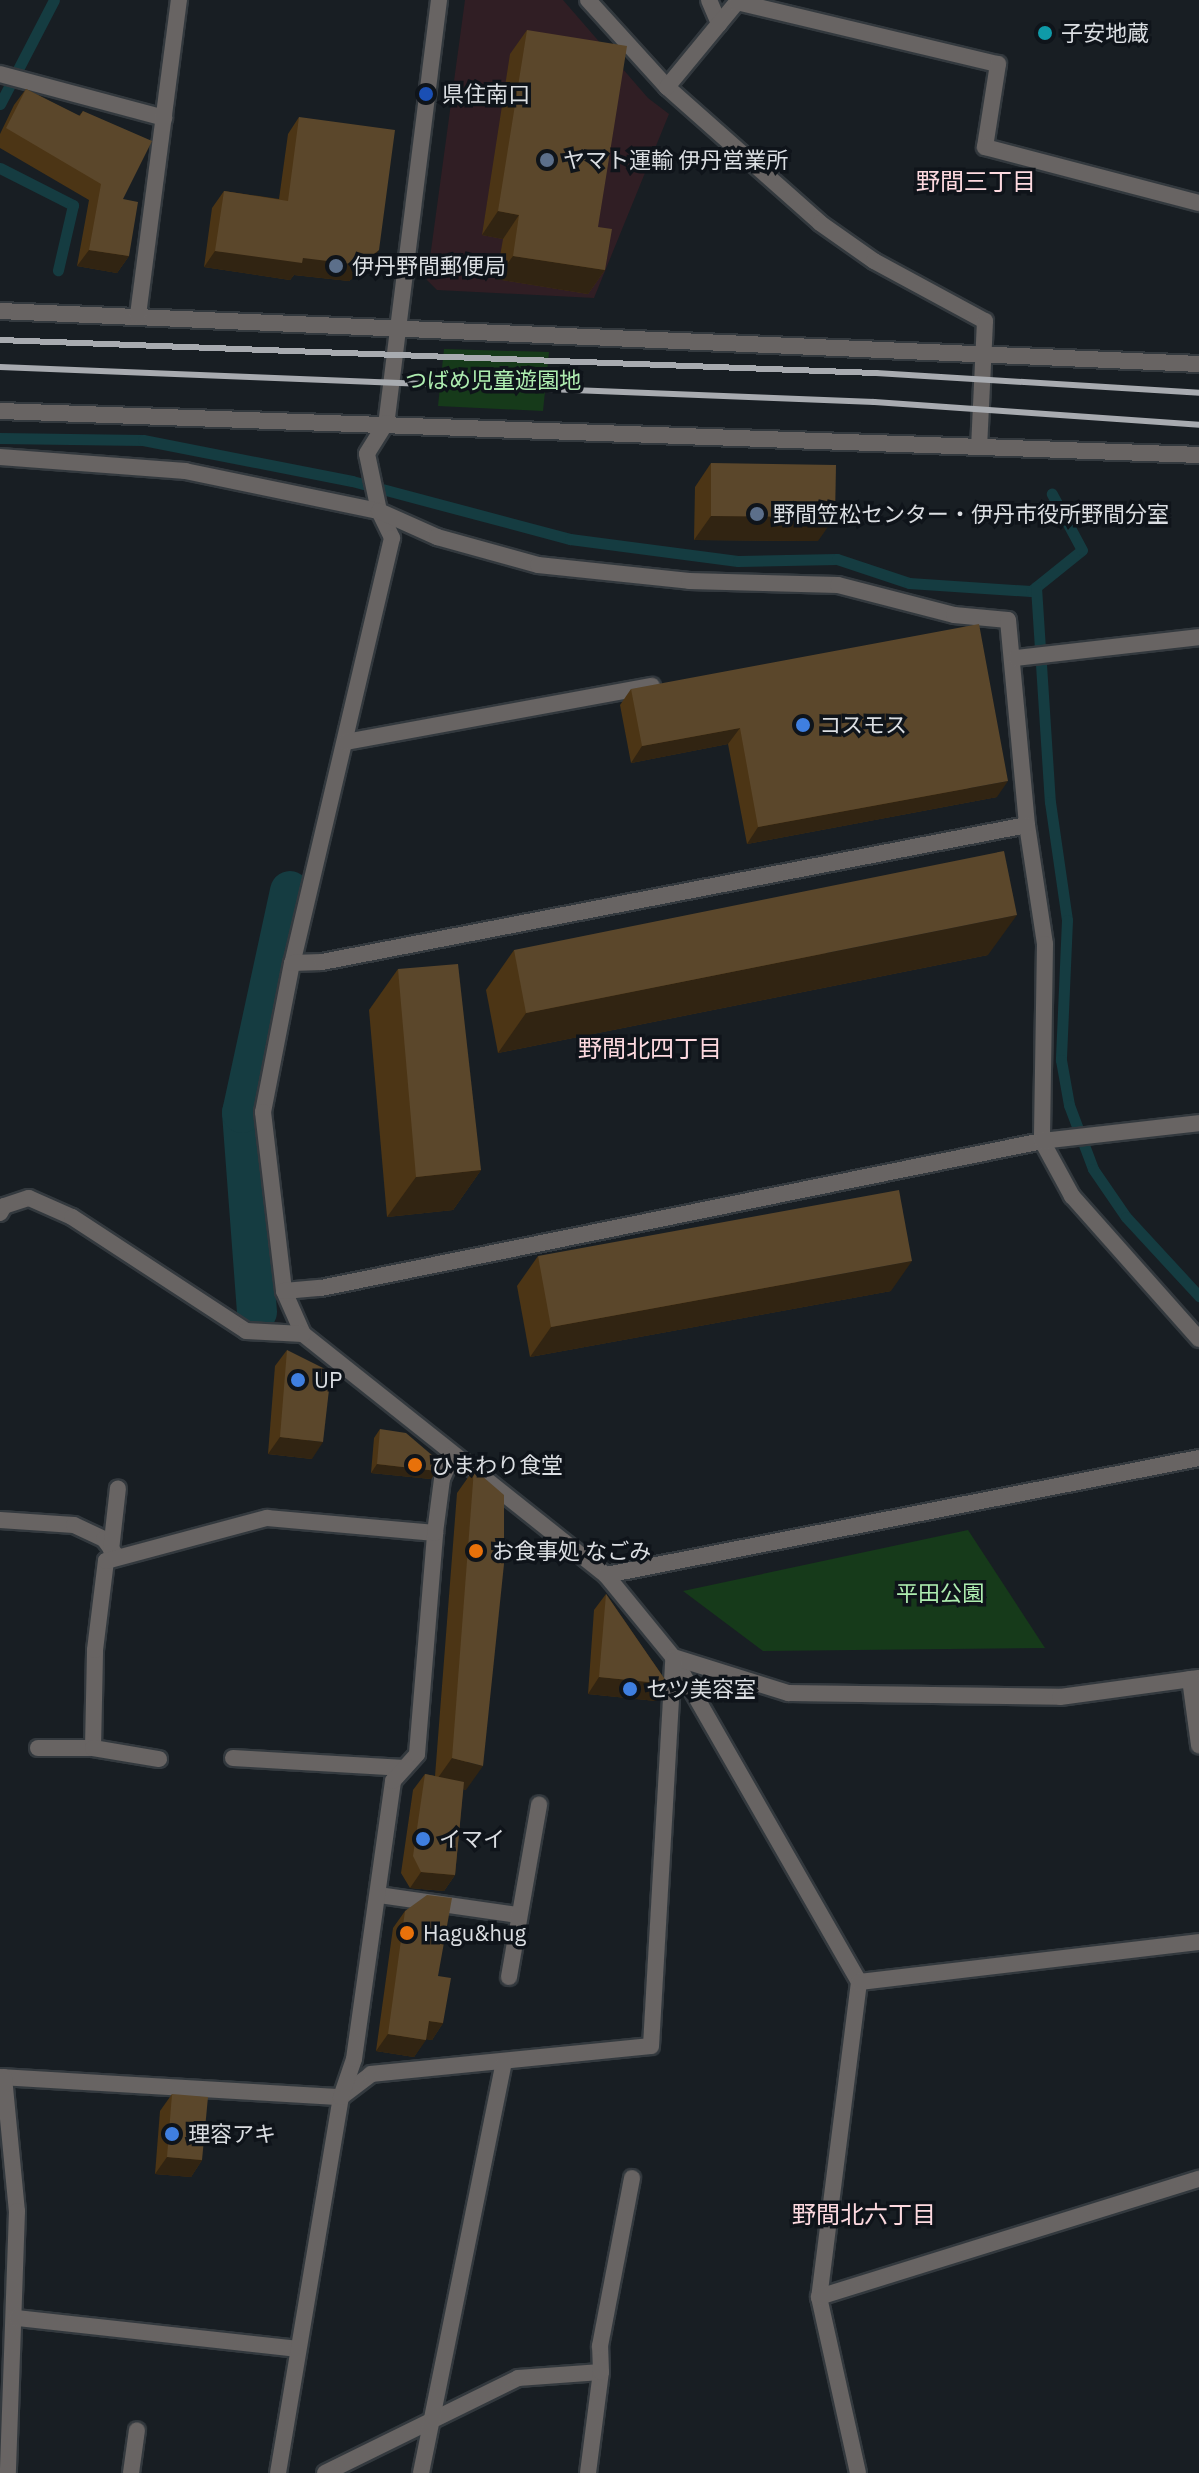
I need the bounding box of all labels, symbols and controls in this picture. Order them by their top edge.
place label: 子安地蔵 [1061,20,1149,46]
marker: 子安地蔵 [1036,24,1054,42]
place label: 県住南口 [442,81,530,107]
marker: 県住南口 [417,85,435,103]
place label: ヤマト運輸 伊丹営業所 [563,147,788,173]
marker: ヤマト運輸 伊丹営業所 [538,151,556,169]
district label: 野間三丁目 [916,168,1036,196]
place label: 伊丹野間郵便局 [352,253,506,279]
marker: 伊丹野間郵便局 [327,257,345,275]
park label: つばめ児童遊園地 [405,367,581,393]
place label: 野間笠松センター・伊丹市役所野間分室 [773,501,1169,527]
marker: 野間笠松センター・伊丹市役所野間分室 [748,505,766,523]
place label: コスモス [819,712,907,738]
marker: コスモス [794,716,812,734]
district label: 野間北四丁目 [578,1035,722,1063]
place label: UP [314,1367,342,1393]
marker: UP [289,1371,307,1389]
place label: ひまわり食堂 [431,1452,563,1478]
marker: ひまわり食堂 [406,1456,424,1474]
place label: お食事処 なごみ [492,1538,651,1564]
marker: お食事処 なごみ [467,1542,485,1560]
park label: 平田公園 [896,1580,984,1606]
place label: セツ美容室 [646,1676,756,1702]
marker: セツ美容室 [621,1680,639,1698]
place label: イマイ [439,1826,505,1852]
marker: イマイ [414,1830,432,1848]
place label: Hagu&hug [423,1920,526,1946]
marker: Hagu&hug [398,1924,416,1942]
place label: 理容アキ [188,2121,276,2147]
marker: 理容アキ [163,2125,181,2143]
district label: 野間北六丁目 [792,2201,936,2229]

